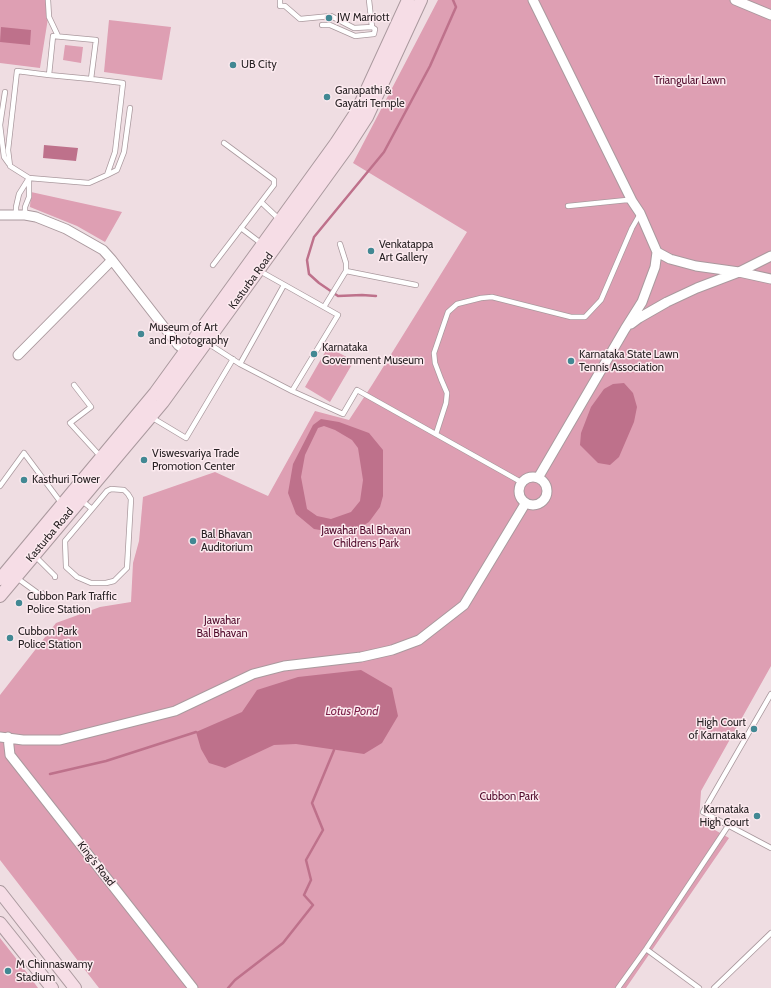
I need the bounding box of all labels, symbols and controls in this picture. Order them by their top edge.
place label: JW Marriott [337,11,390,25]
marker: JW Marriott [324,13,334,23]
place label: UB City [241,58,277,72]
marker: UB City [228,60,238,70]
park label: Triangular Lawn [654,74,726,88]
place label: Ganapathi & Gayatri Temple [335,84,405,110]
marker: Ganapathi & Gayatri Temple [322,92,332,102]
place label: Venkatappa Art Gallery [379,238,433,264]
marker: Venkatappa Art Gallery [366,246,376,256]
street label: Kasturba Road [226,250,276,312]
place label: Museum of Art and Photography [149,321,229,347]
marker: Museum of Art and Photography [136,329,146,339]
place label: Karnataka Government Museum [322,341,424,367]
place label: Karnataka State Lawn Tennis Association [579,348,679,374]
marker: Karnataka Government Museum [309,349,319,359]
marker: Karnataka State Lawn Tennis Association [566,356,576,366]
place label: Viswesvariya Trade Promotion Center [152,447,239,473]
marker: Viswesvariya Trade Promotion Center [139,455,149,465]
place label: Kasthuri Tower [32,473,100,487]
marker: Kasthuri Tower [19,475,29,485]
street label: Kasturba Road [23,505,77,565]
park label: Jawahar Bal Bhavan Childrens Park [321,524,411,550]
place label: Bal Bhavan Auditorium [201,528,253,554]
marker: Bal Bhavan Auditorium [188,536,198,546]
place label: Cubbon Park Traffic Police Station [27,590,117,616]
marker: Cubbon Park Traffic Police Station [14,598,24,608]
park label: Jawahar Bal Bhavan [196,614,248,640]
place label: Cubbon Park Police Station [18,625,82,651]
marker: Cubbon Park Police Station [5,633,15,643]
water label: Lotus Pond [325,704,379,718]
place label: High Court of Karnataka [688,716,746,742]
marker: High Court of Karnataka [749,724,759,734]
park label: Cubbon Park [479,790,539,804]
place label: Karnataka High Court [699,803,749,829]
marker: Karnataka High Court [752,811,762,821]
street label: King's Road [74,839,118,889]
place label: M Chinnaswamy Stadium [16,958,93,984]
marker: M Chinnaswamy Stadium [3,966,13,976]

